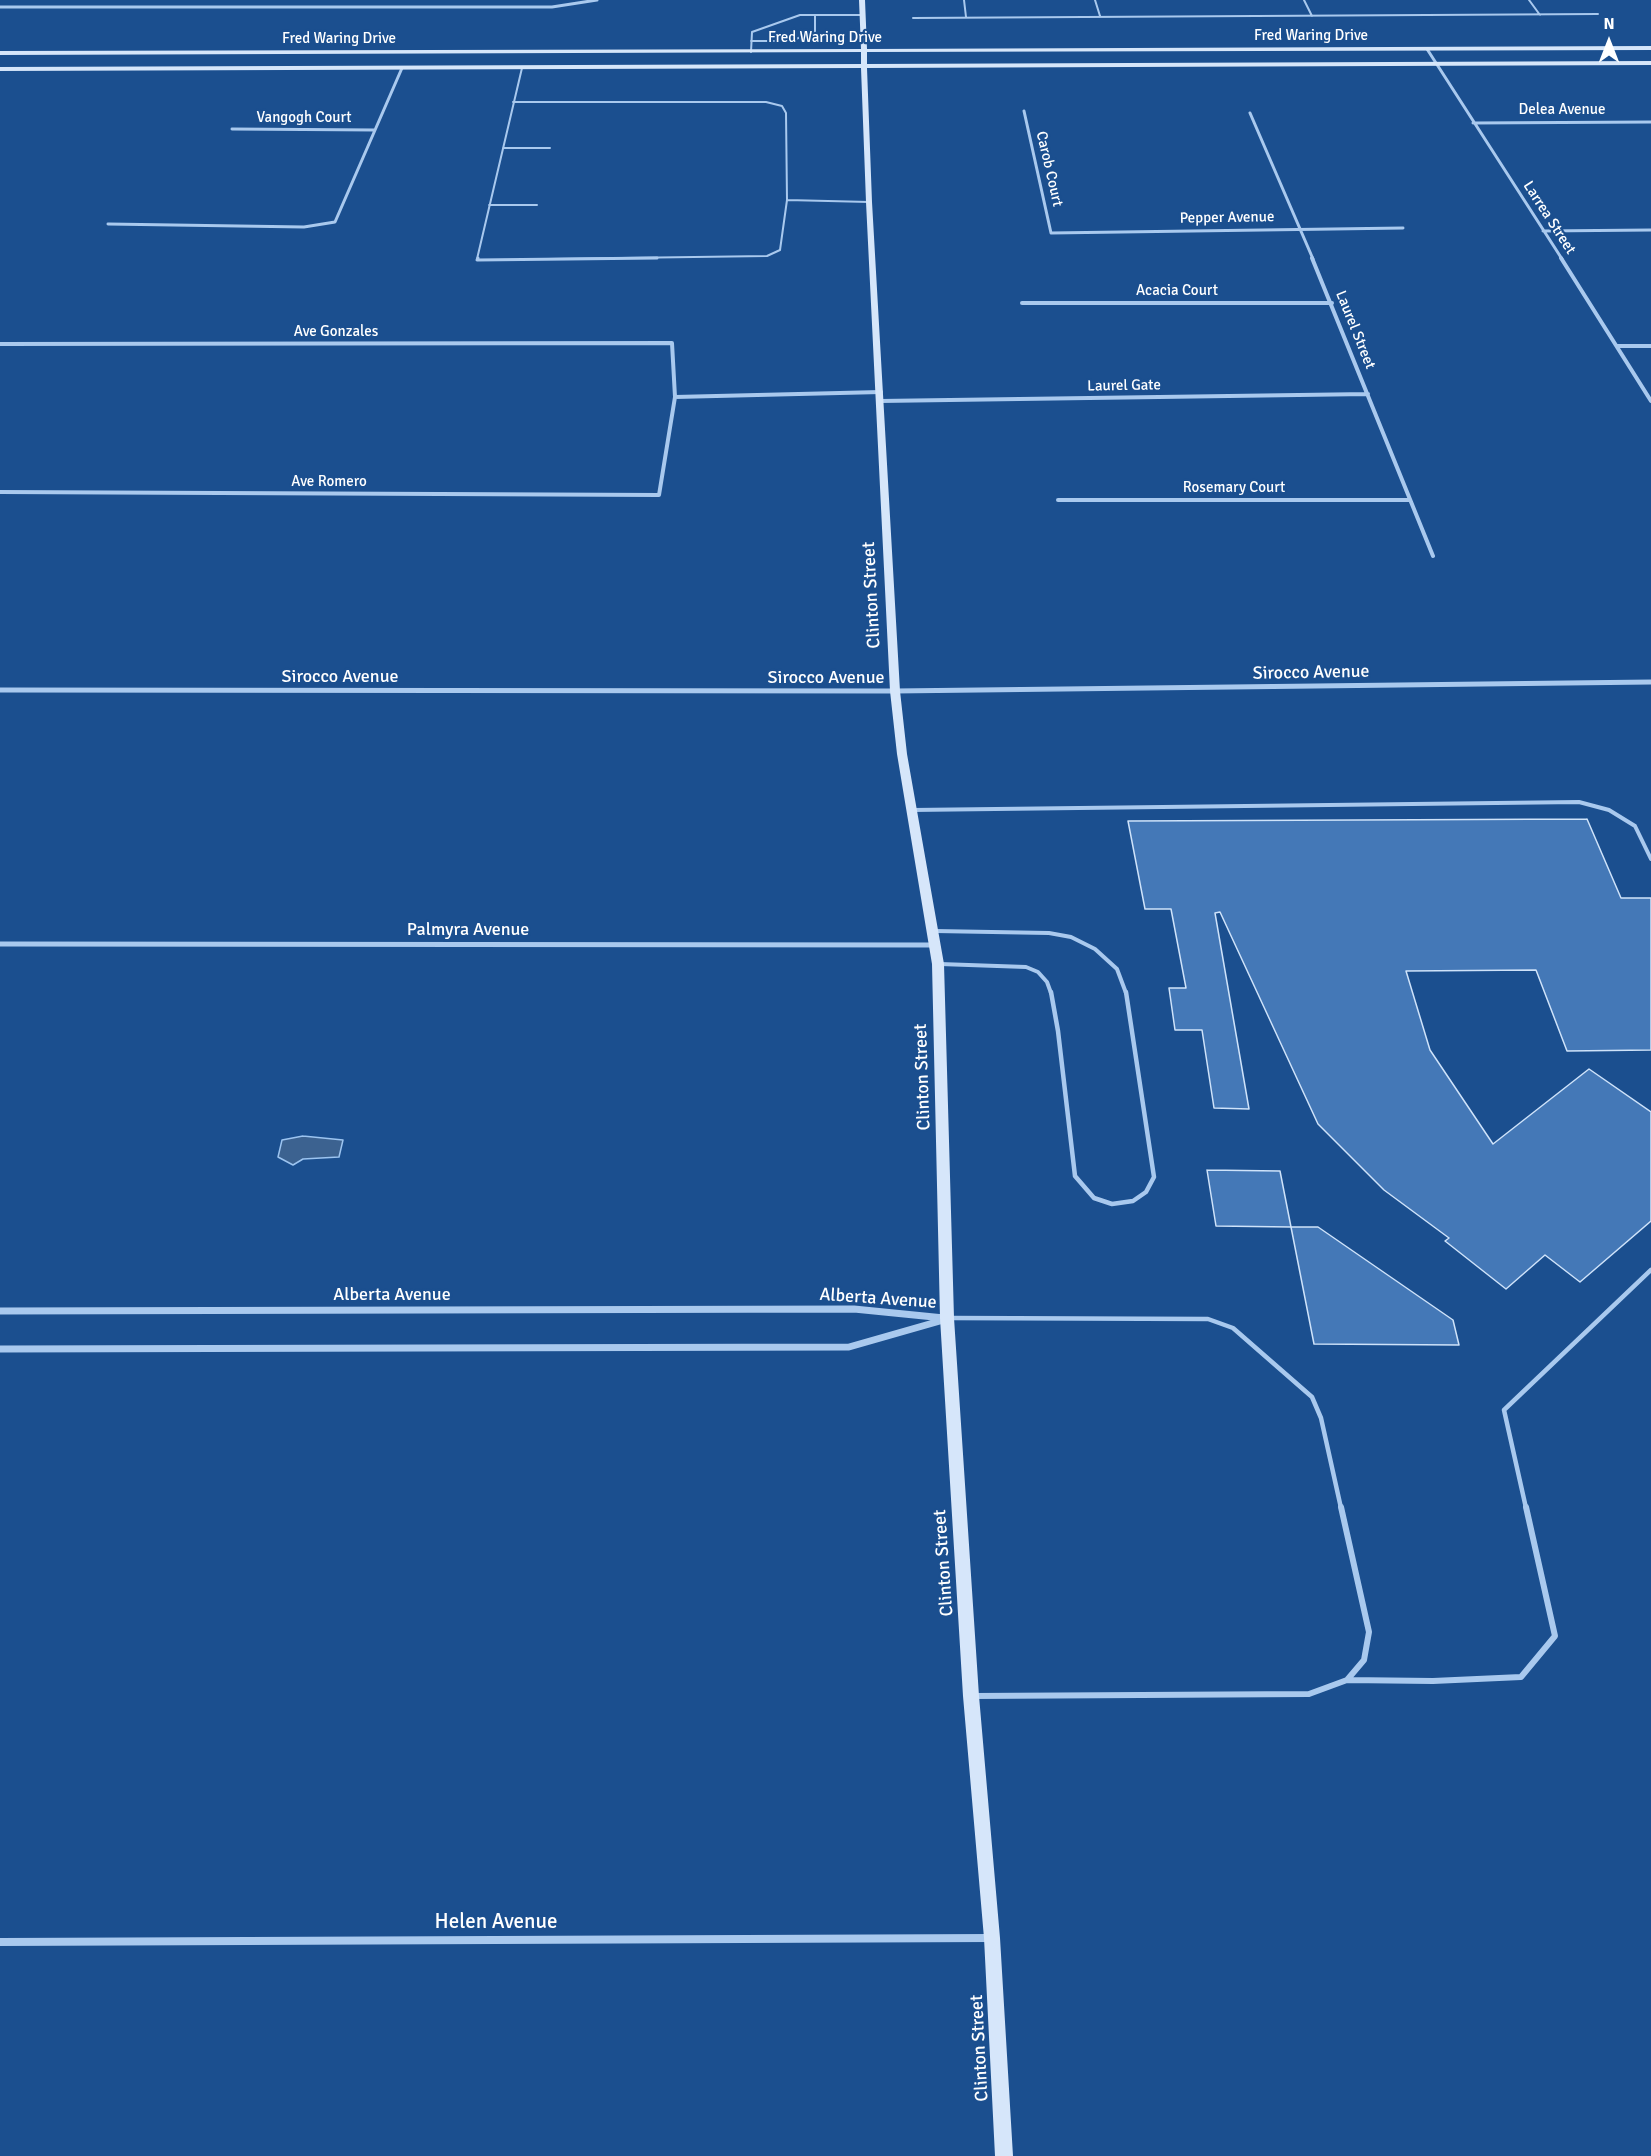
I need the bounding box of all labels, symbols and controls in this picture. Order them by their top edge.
north arrow [1579,12,1639,72]
text: N [1603,14,1615,34]
street label: Fred Waring Drive [1254,27,1368,45]
street label: Fred Waring Drive [768,29,882,47]
street label: Fred Waring Drive [282,30,396,48]
street label: Delea Avenue [1519,101,1605,119]
street label: Vangogh Court [257,109,351,127]
street label: Carob Court [1032,130,1066,208]
street label: Larrea Street [1519,178,1579,258]
street label: Pepper Avenue [1179,208,1275,228]
street label: Acacia Court [1136,282,1218,300]
street label: Laurel Street [1331,288,1379,372]
street label: Ave Gonzales [294,323,378,341]
street label: Laurel Gate [1087,376,1161,396]
street label: Ave Romero [291,473,367,491]
street label: Rosemary Court [1183,479,1285,497]
street label: Clinton Street [858,541,886,649]
street label: Sirocco Avenue [1252,661,1370,685]
street label: Sirocco Avenue [282,666,398,688]
street label: Sirocco Avenue [768,667,884,689]
street label: Palmyra Avenue [407,919,529,941]
street label: Clinton Street [910,1023,936,1131]
street label: Alberta Avenue [333,1284,451,1306]
street label: Alberta Avenue [819,1284,937,1314]
street label: Clinton Street [929,1509,959,1617]
street label: Helen Avenue [435,1909,557,1935]
street label: Clinton Street [966,1994,994,2102]

